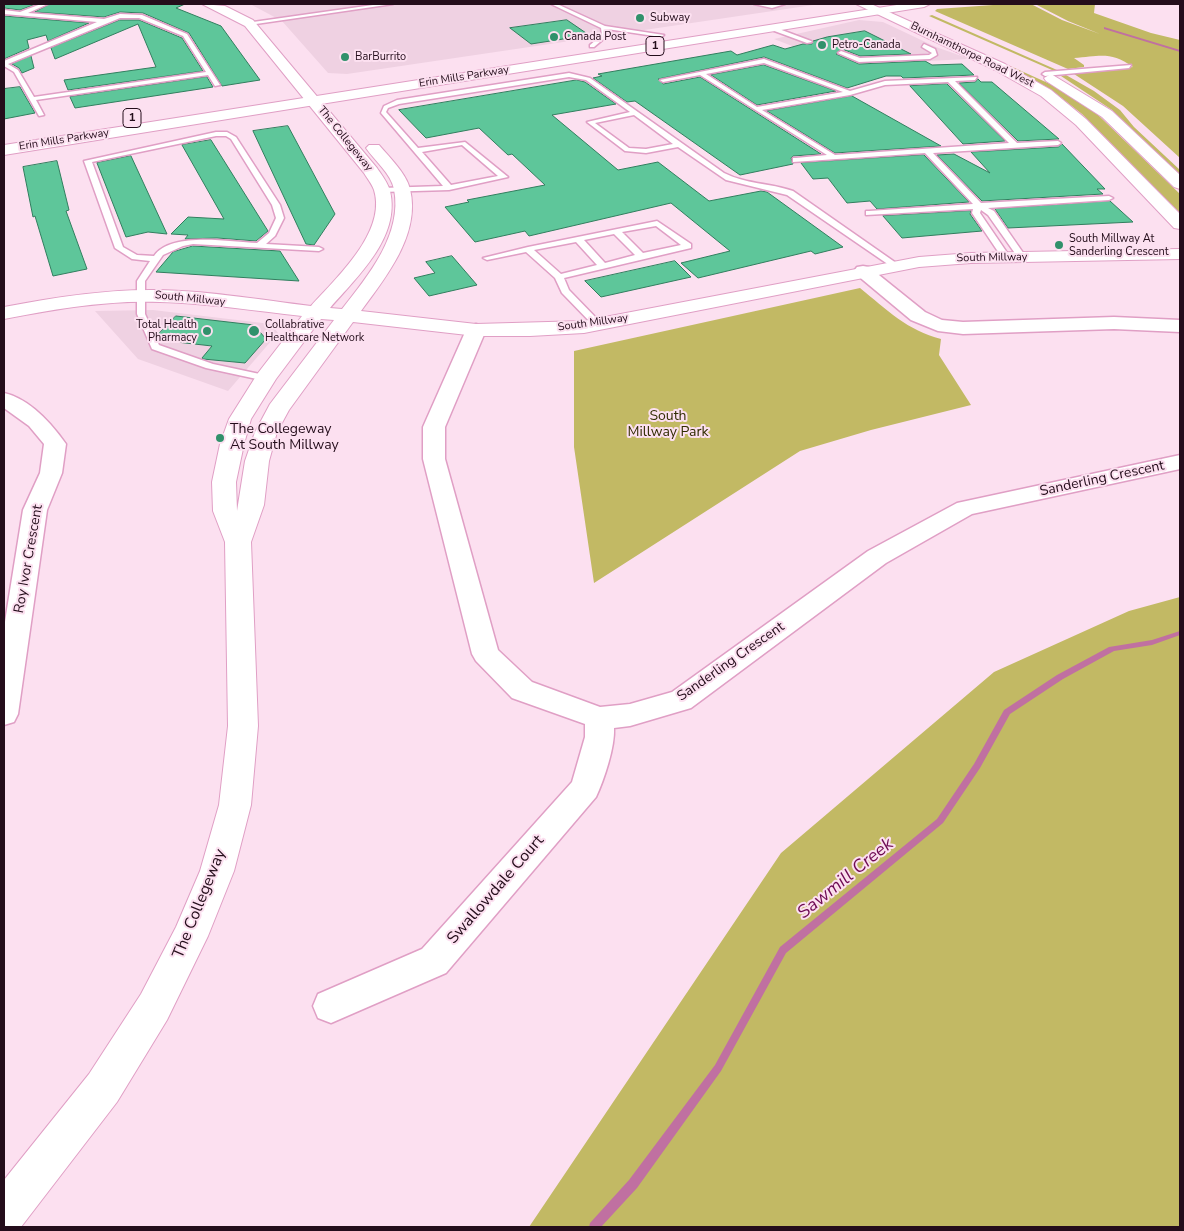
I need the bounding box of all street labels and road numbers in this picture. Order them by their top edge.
street label: Burnhamthorpe Road West [908,19,1036,91]
road number: 1 [646,36,664,56]
street label: Erin Mills Parkway [418,63,510,91]
street label: The Collegeway [315,104,375,174]
road number: 1 [123,109,141,128]
street label: Erin Mills Parkway [18,126,110,154]
street label: South Millway [956,251,1028,265]
street label: South Millway [154,289,226,309]
street label: South Millway [557,312,629,334]
street label: Sanderling Crescent [1038,458,1166,500]
street label: Roy Ivor Crescent [11,503,47,615]
street label: Sanderling Crescent [674,619,788,705]
street label: Swallowdale Court [444,832,548,948]
street label: The Collegeway [169,847,231,961]

